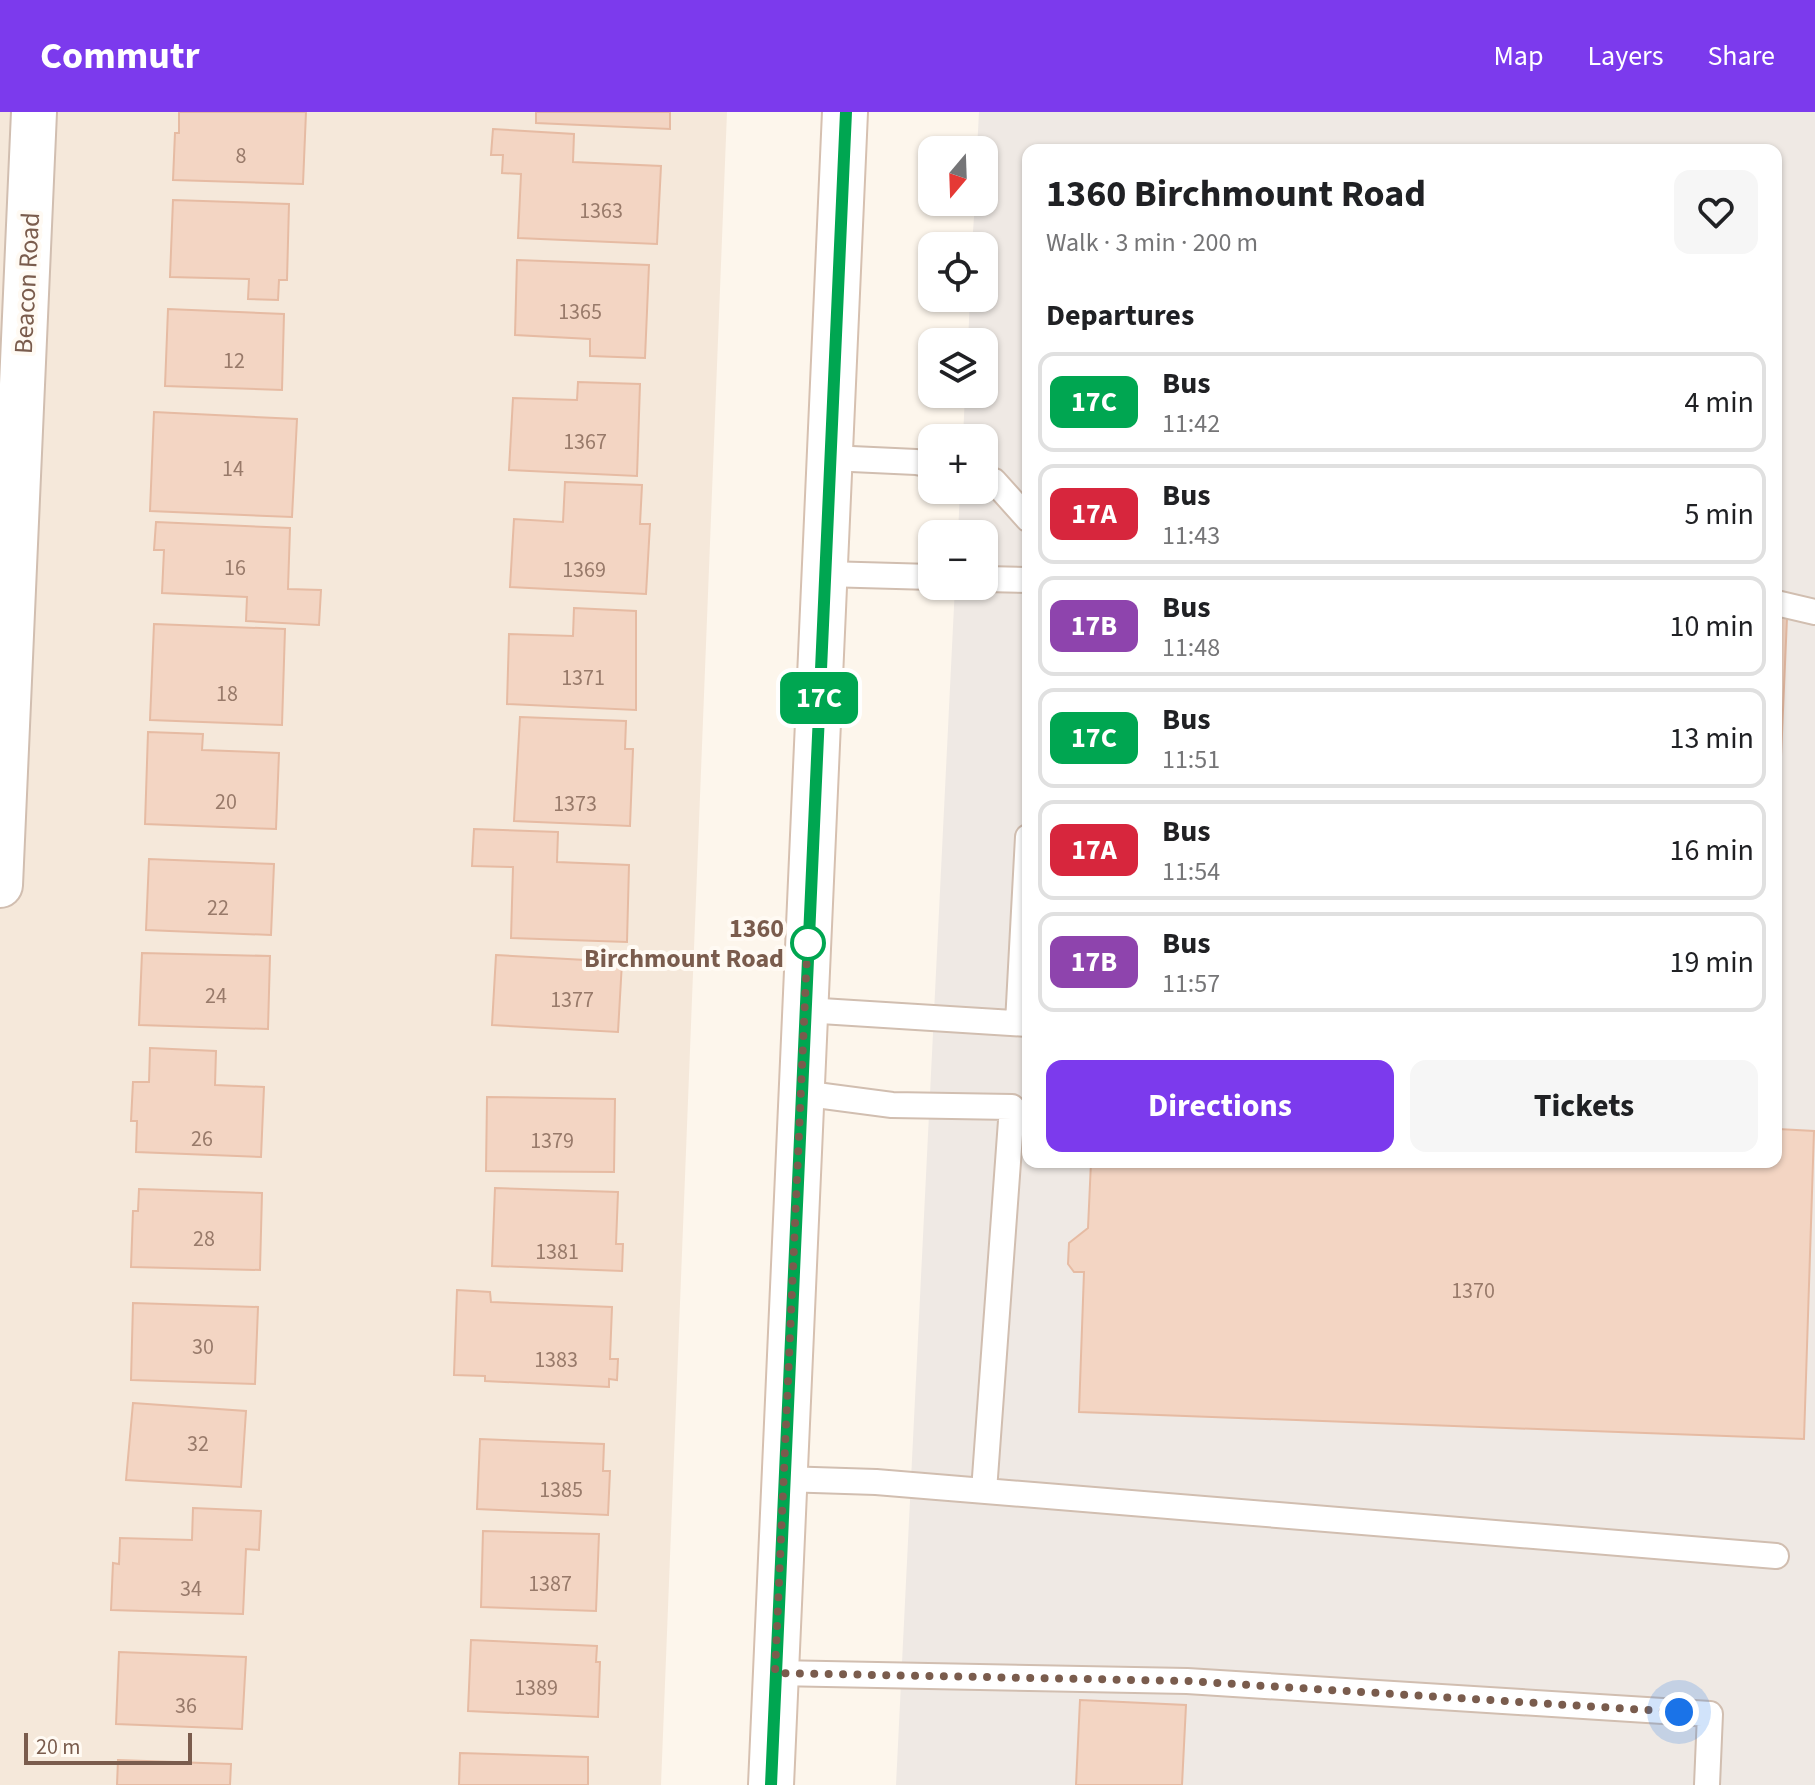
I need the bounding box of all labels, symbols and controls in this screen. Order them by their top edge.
text: Commutr [40,29,200,83]
text: Map [1493,36,1543,76]
text: Layers [1587,36,1663,76]
text: Share [1707,36,1775,76]
north arrow [918,136,998,216]
map controls [918,136,998,600]
house number: 8 [236,140,247,172]
text: 1360 Birchmount Road [1046,167,1426,221]
button: heart [1674,170,1758,254]
house number: 1363 [579,195,623,227]
street label: Beacon Road [5,211,49,355]
text: Walk · 3 min · 200 m [1046,224,1258,261]
button: locate [918,232,998,312]
text: Departures [1046,294,1194,337]
house number: 1365 [558,296,602,328]
button: layers [918,328,998,408]
house number: 12 [223,345,245,377]
text: Bus [1162,362,1210,405]
text: 4 min [1684,381,1754,424]
text: 17C [1071,382,1117,422]
text: 11:42 [1162,405,1220,442]
button: + [918,424,998,504]
house number: 1367 [563,426,607,458]
house number: 14 [222,453,244,485]
text: Bus [1162,474,1210,517]
text: 5 min [1684,493,1754,536]
text: 17A [1071,494,1117,534]
text: 11:43 [1162,517,1220,554]
button: − [918,520,998,600]
house number: 16 [224,552,246,584]
house number: 1369 [562,554,606,586]
text: Bus [1162,586,1210,629]
text: 10 min [1670,605,1754,648]
text: 17B [1071,606,1117,646]
text: 11:48 [1162,629,1220,666]
house number: 1371 [561,662,605,694]
line badge: 17C [773,672,865,724]
house number: 18 [216,678,238,710]
text: 17C [796,678,842,718]
text: Bus [1162,698,1210,741]
text: 13 min [1670,717,1754,760]
text: 17C [1071,718,1117,758]
text: 11:51 [1162,741,1220,778]
house number: 20 [215,786,237,818]
house number: 1373 [553,788,597,820]
text: Bus [1162,810,1210,853]
text: 16 min [1670,829,1754,872]
text: 17A [1071,830,1117,870]
text: 11:54 [1162,853,1220,890]
house number: 22 [207,892,229,924]
place label: 1360 Birchmount Road [584,910,784,977]
text: Bus [1162,922,1210,965]
marker: 1360 Birchmount Road [791,926,825,960]
text: 19 min [1670,941,1754,984]
text: 17B [1071,942,1117,982]
text: 11:57 [1162,965,1220,1002]
house number: 24 [205,980,227,1012]
house number: 1377 [550,984,594,1016]
button: Directions [1046,1060,1394,1152]
button: Tickets [1410,1060,1758,1152]
house number: 26 [191,1123,213,1155]
house number: 1379 [530,1125,574,1157]
house number: 28 [193,1223,215,1255]
house number: 1381 [535,1236,579,1268]
house number: 1370 [1451,1275,1495,1307]
house number: 30 [192,1331,214,1363]
house number: 1383 [534,1344,578,1376]
house number: 32 [187,1428,209,1460]
house number: 1385 [539,1474,583,1506]
house number: 1387 [528,1568,572,1600]
house number: 34 [180,1573,202,1605]
house number: 1389 [514,1672,558,1704]
house number: 36 [175,1690,197,1722]
your location [1659,1692,1699,1732]
scale bar [24,1729,192,1765]
text: 20 m [36,1731,81,1763]

